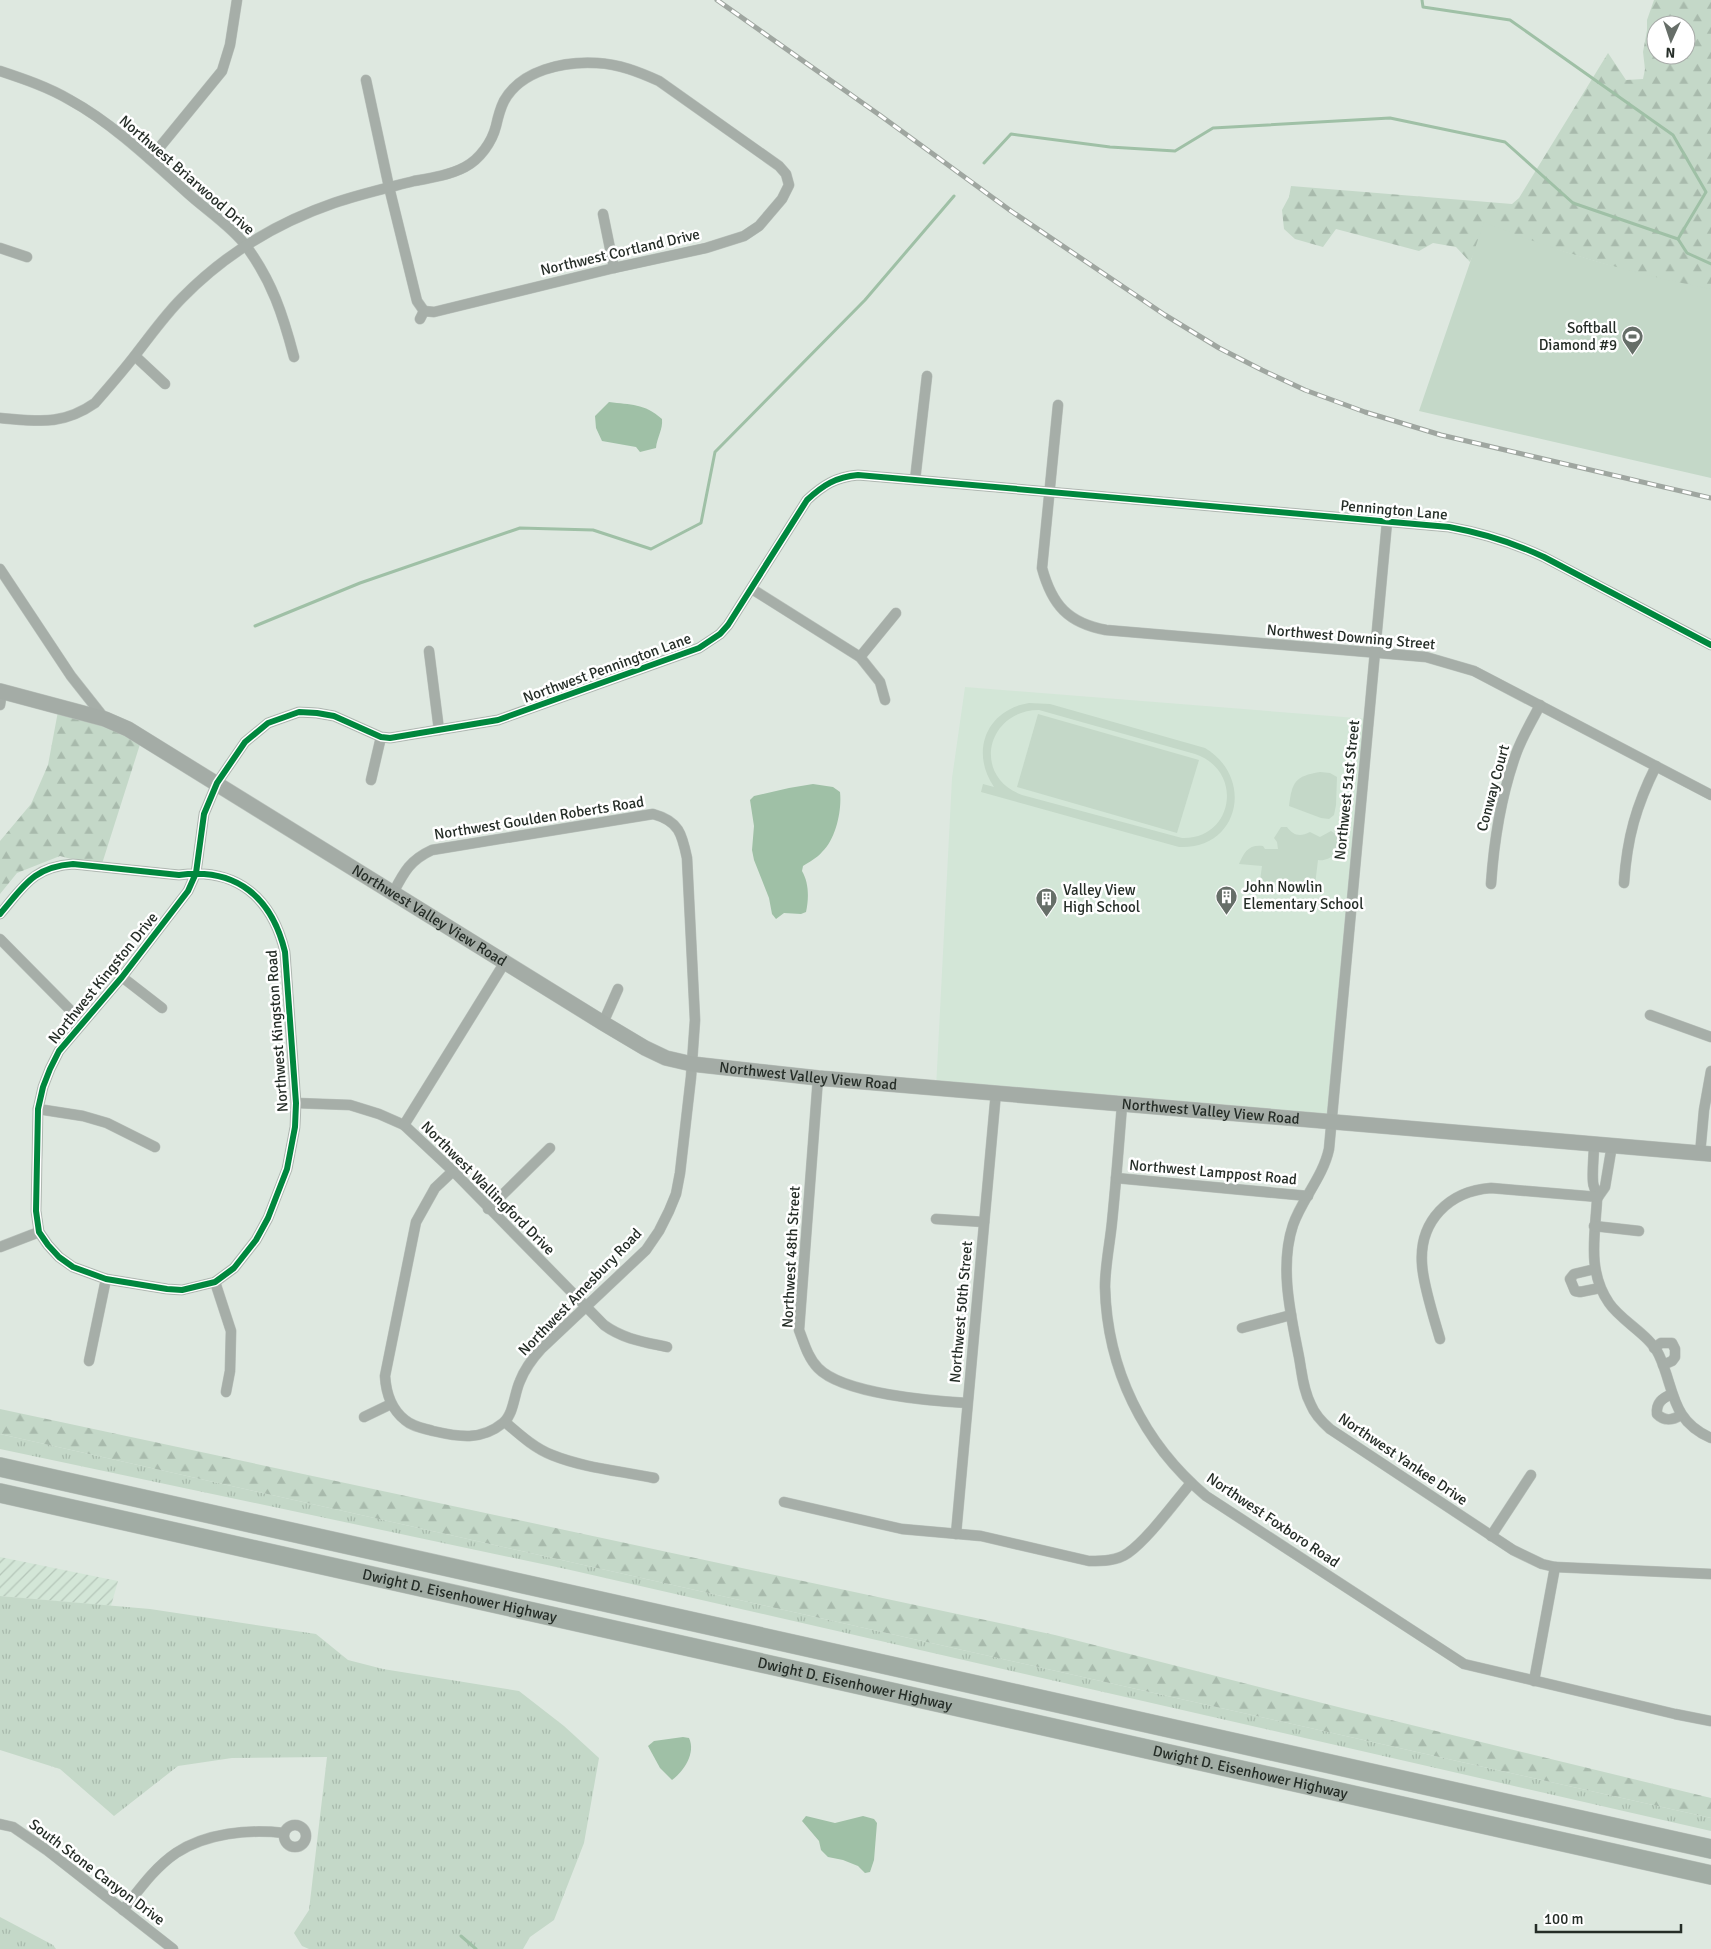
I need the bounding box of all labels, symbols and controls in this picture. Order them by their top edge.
north arrow [1646,15,1696,65]
text: N [1665,44,1676,61]
street label: Northwest Briarwood Drive [116,111,258,239]
street label: Northwest Cortland Drive [539,225,701,279]
place label: Softball Diamond #9 [1539,319,1617,354]
sports icon: Softball Diamond #9 [1621,325,1645,356]
street label: Pennington Lane [1340,496,1448,524]
street label: Northwest Downing Street [1266,621,1436,653]
street label: Northwest Pennington Lane [520,629,694,707]
street label: Northwest 51st Street [1331,719,1363,861]
street label: Conway Court [1473,743,1513,833]
street label: Northwest Goulden Roberts Road [433,793,645,843]
street label: Northwest Valley View Road [349,861,510,970]
place label: John Nowlin Elementary School [1243,878,1364,913]
place label: Valley View High School [1063,881,1140,916]
building icon: John Nowlin Elementary School [1215,884,1239,915]
building icon: Valley View High School [1035,887,1059,918]
street label: Northwest Kingston Drive [44,909,162,1047]
street label: Northwest Kingston Road [262,949,292,1113]
street label: Northwest Valley View Road [718,1058,898,1094]
street label: Northwest Valley View Road [1121,1095,1300,1128]
street label: Northwest Wallingford Drive [417,1117,559,1259]
street label: Northwest Lamppost Road [1128,1156,1298,1188]
street label: Northwest 48th Street [778,1185,804,1329]
street label: Northwest Amesbury Road [515,1225,646,1359]
street label: Northwest 50th Street [946,1240,976,1384]
street label: Northwest Yankee Drive [1335,1409,1471,1509]
street label: Northwest Foxboro Road [1203,1469,1343,1571]
street label: Dwight D. Eisenhower Highway [361,1565,559,1626]
street label: Dwight D. Eisenhower Highway [756,1653,954,1714]
street label: Dwight D. Eisenhower Highway [1151,1742,1349,1803]
street label: South Stone Canyon Drive [26,1815,168,1929]
scale bar [1536,1902,1681,1934]
text: 100 m [1544,1910,1584,1928]

